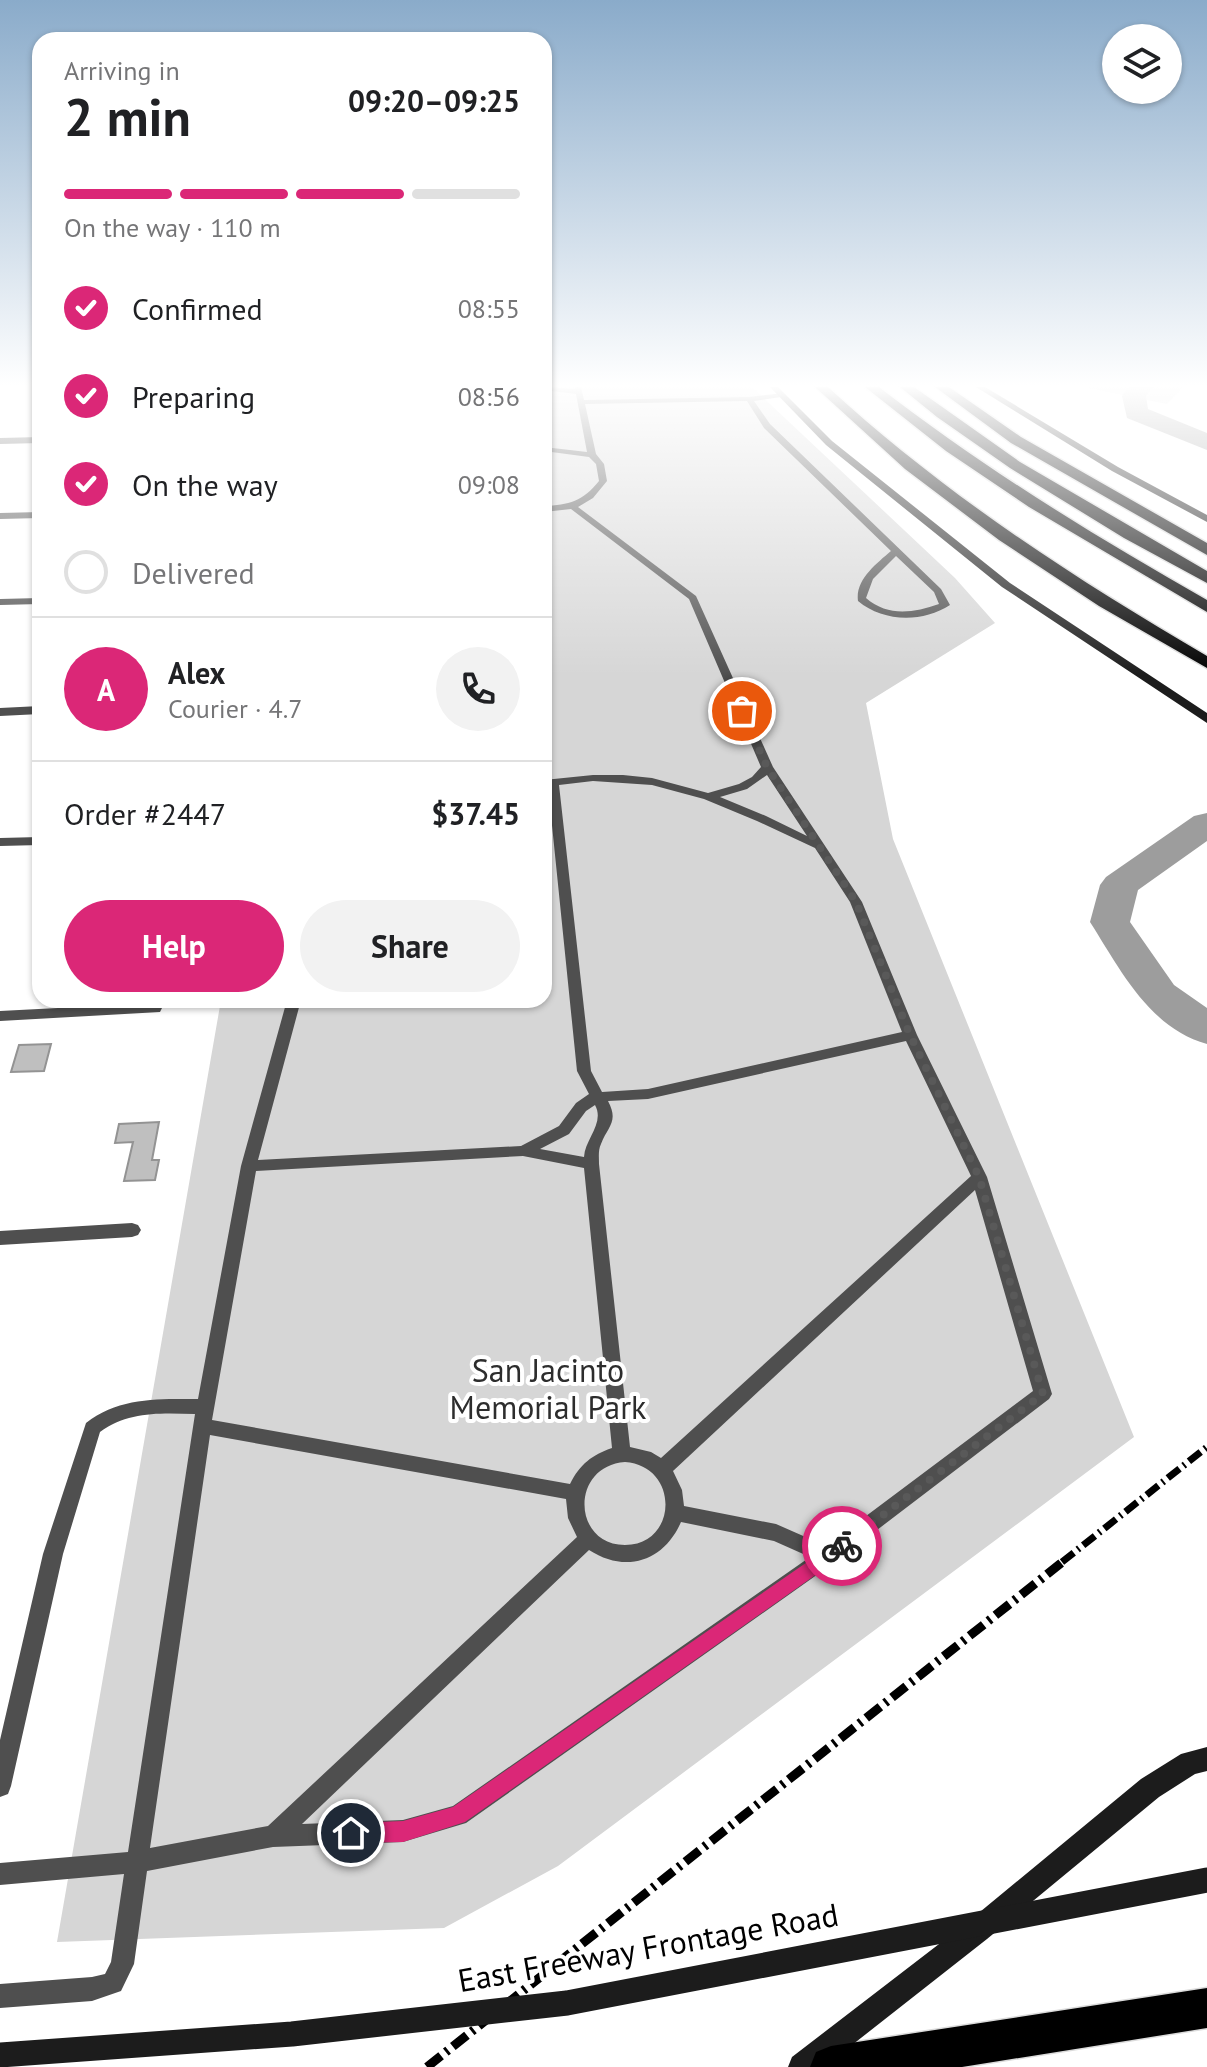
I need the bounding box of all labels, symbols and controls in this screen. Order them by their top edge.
map controls [1102,24,1182,104]
button: layers [1102,24,1182,104]
text: Arriving in [64,54,180,87]
text: 09:20–09:25 [348,81,520,120]
text: 2 min [64,83,191,150]
text: On the way · 110 m [64,211,281,244]
icon: check [64,286,108,330]
text: Confirmed [132,289,263,328]
text: 08:55 [458,292,520,325]
icon: check [64,374,108,418]
text: Preparing [132,377,255,416]
text: 08:56 [458,380,520,413]
icon: check [64,462,108,506]
text: On the way [132,465,278,504]
text: 09:08 [458,468,520,501]
text: Delivered [132,553,255,592]
button: phone [436,647,520,731]
text: Alex [168,653,225,692]
text: A [97,670,115,709]
pin [708,677,776,745]
icon: bag [720,689,764,733]
text: Courier · 4.7 [168,692,302,725]
text: Order #2447 [64,794,226,833]
text: $37.45 [431,794,520,833]
button: Help [64,900,284,992]
button: Share [300,900,520,992]
park label: San Jacinto Memorial Park [450,1349,647,1428]
courier [802,1506,882,1586]
icon: bike [820,1524,864,1568]
pin [317,1799,385,1867]
icon: home [329,1811,373,1855]
street label: East Freeway Frontage Road [455,1893,841,2001]

